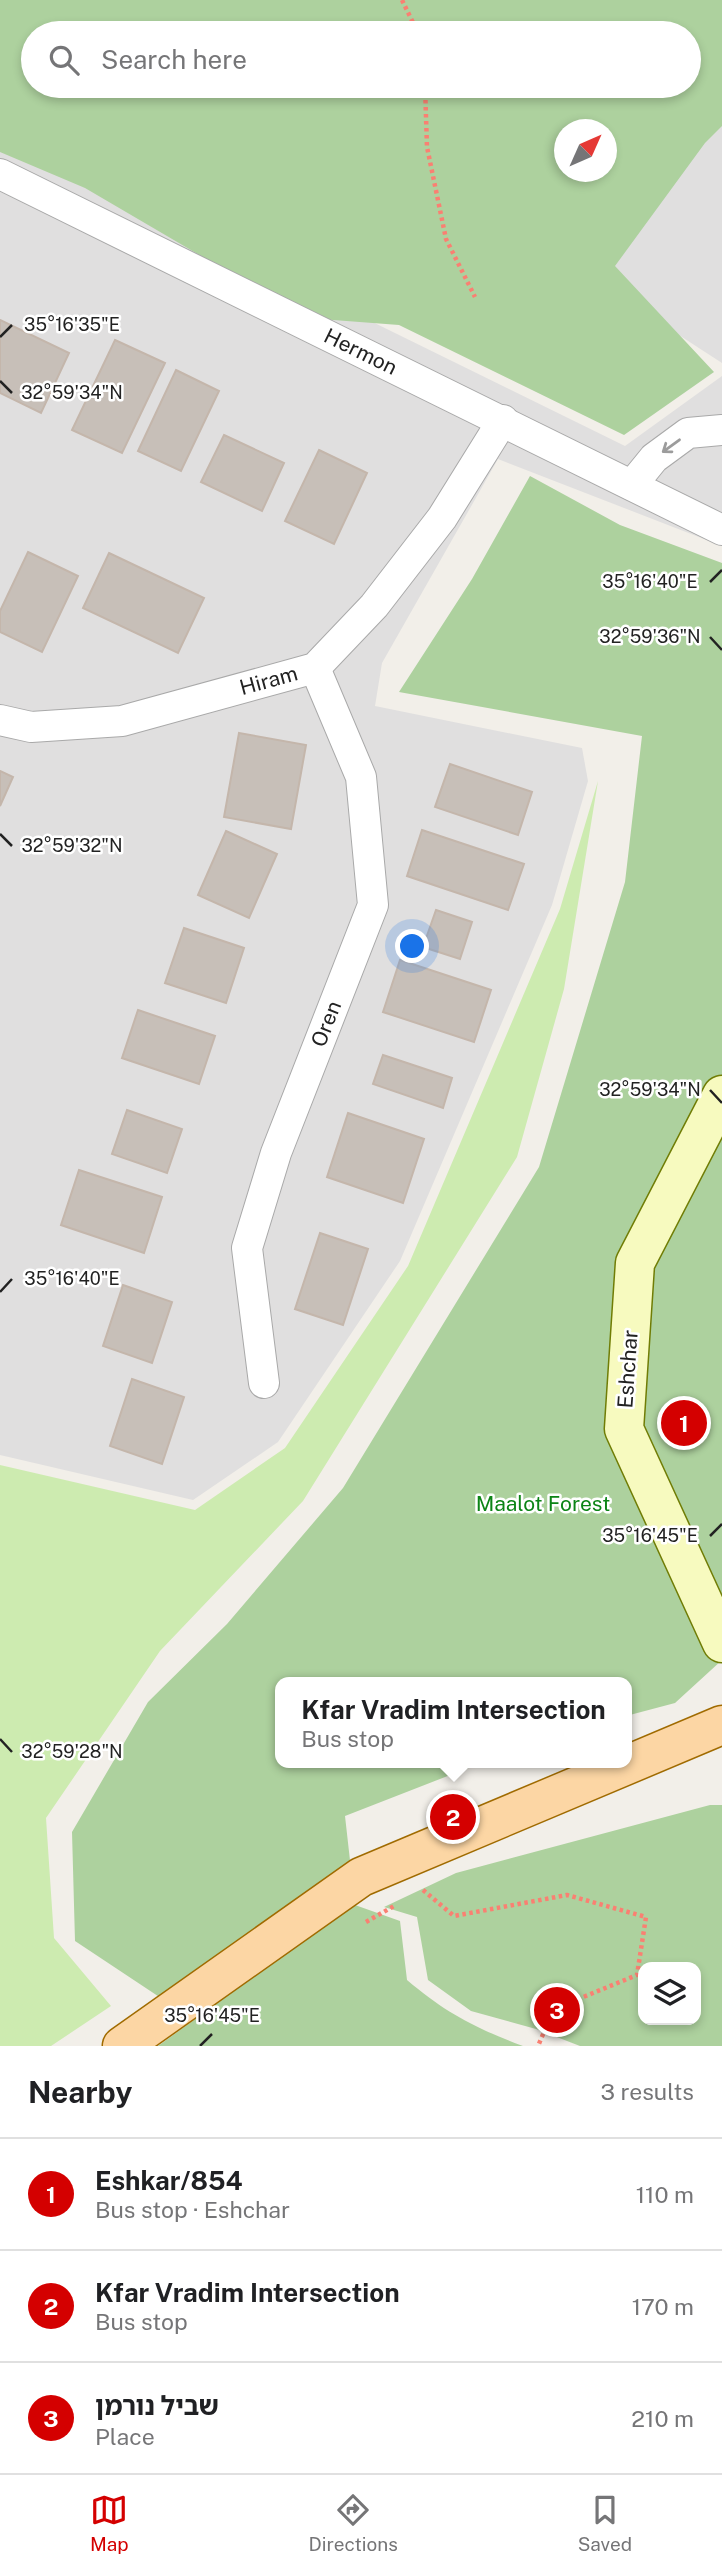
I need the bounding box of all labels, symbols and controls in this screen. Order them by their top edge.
search box [21,21,701,98]
icon: search [45,41,83,79]
text: Search here [101,44,247,75]
north arrow [554,119,617,182]
text: 35°16'35"E [24,314,120,335]
street label: Hermon [320,323,401,380]
text: 32°59'34"N [21,382,123,403]
one-way arrow [662,439,681,453]
text: 35°16'40"E [602,571,698,592]
text: 32°59'36"N [599,626,701,647]
street label: Hiram [237,660,300,700]
text: 32°59'32"N [22,835,122,856]
your location [395,929,429,963]
street label: Oren [306,997,346,1050]
text: 32°59'34"N [599,1079,701,1100]
text: 35°16'40"E [24,1268,120,1289]
street label: Eshchar [612,1329,643,1409]
pin: 1 [661,1397,707,1449]
park label: Maalot Forest [476,1491,610,1516]
text: 35°16'45"E [602,1525,698,1546]
popup [275,1677,632,1768]
text: Kfar Vradim Intersection [301,1694,606,1725]
text: Bus stop [301,1725,394,1752]
text: 32°59'28"N [21,1741,123,1762]
pin: 2 [430,1791,476,1843]
map controls [638,1962,701,2025]
button: layers [638,1962,701,2025]
pin: 3 [534,1984,580,2036]
text: 35°16'45"E [164,2005,260,2026]
text: Nearby [28,2074,132,2110]
text: 3 results [600,2078,694,2105]
text: Eshkar/854 [95,2165,243,2196]
text: 1 [46,2181,56,2208]
text: 110 m [636,2181,694,2208]
text: Bus stop · Eshchar [95,2196,290,2223]
text: Kfar Vradim Intersection [95,2277,400,2308]
text: 2 [44,2293,58,2320]
text: 170 m [632,2293,694,2320]
text: Bus stop [95,2308,188,2335]
text: שביל נורמן [95,2390,219,2421]
text: 3 [43,2405,59,2432]
text: 210 m [631,2405,694,2432]
text: Place [95,2423,155,2450]
tab: Map [90,2491,129,2555]
tab: Directions [309,2491,398,2555]
tab: Saved [578,2491,632,2555]

